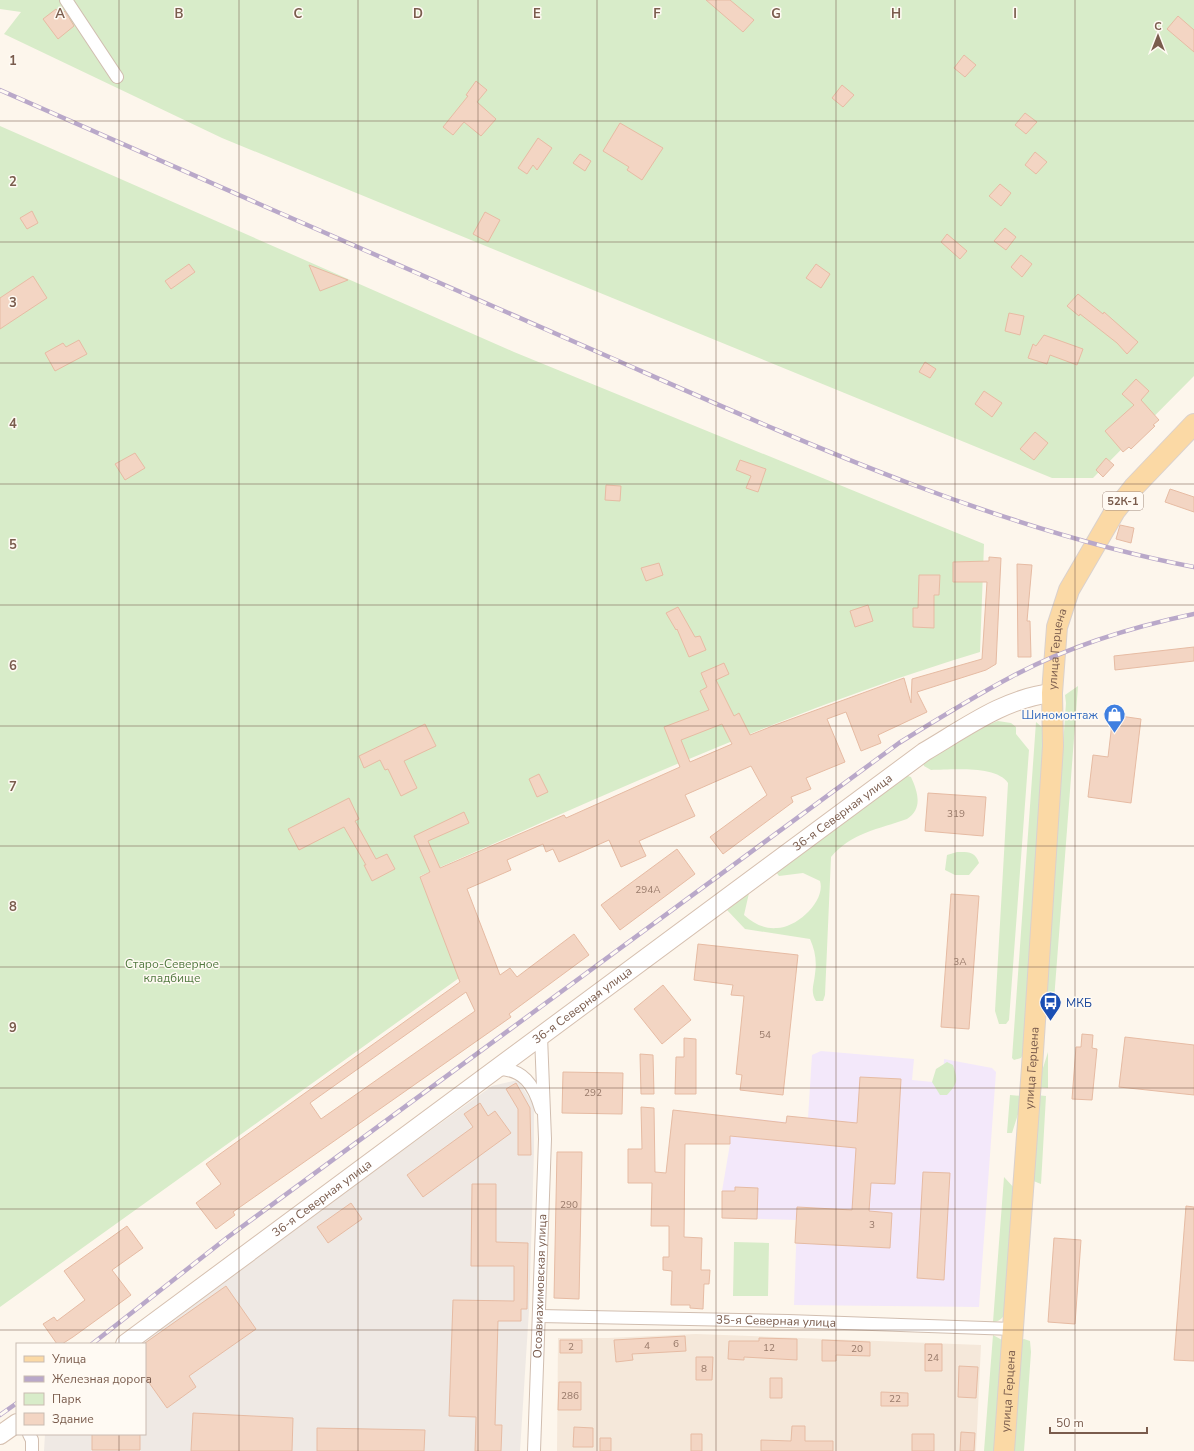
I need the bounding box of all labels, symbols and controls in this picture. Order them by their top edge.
text: A [55,5,65,23]
text: B [175,5,184,23]
text: C [294,5,303,23]
text: D [413,5,423,23]
text: E [533,5,541,23]
text: F [653,5,661,23]
text: G [771,5,781,23]
text: H [891,5,901,23]
text: I [1013,5,1017,23]
north arrow [1138,16,1178,56]
text: С [1154,19,1162,34]
text: 1 [9,52,17,70]
text: 2 [9,173,17,191]
text: 3 [9,294,17,312]
text: 4 [9,415,17,433]
road number: 52К-1 [1103,492,1143,510]
text: 5 [9,536,17,554]
street label: улица Герцена [1044,606,1071,691]
text: 6 [9,657,17,675]
shop icon: Шиномонтаж [1101,702,1127,735]
place label: Шиномонтаж [1022,707,1099,723]
street label: 36-я Северная улица [789,770,896,855]
text: 7 [9,778,17,796]
house number: 319 [947,807,965,821]
house number: 294А [635,883,661,897]
text: 8 [9,898,17,916]
house number: 3А [953,955,967,969]
park label: Старо-Северное кладбище [125,956,219,986]
street label: 36-я Северная улица [529,963,635,1048]
bus stop icon: МКБ [1037,990,1063,1023]
place label: МКБ [1066,995,1092,1011]
text: 9 [9,1019,17,1037]
street label: улица Герцена [1021,1026,1043,1110]
house number: 54 [759,1028,771,1042]
house number: 292 [584,1086,602,1100]
street label: 36-я Северная улица [269,1156,375,1240]
house number: 290 [560,1198,578,1212]
street label: Осоавиахимовская улица [529,1214,550,1359]
house number: 3 [869,1218,875,1232]
street label: 35-я Северная улица [716,1312,836,1331]
house number: 6 [673,1337,679,1351]
house number: 4 [644,1339,650,1353]
house number: 2 [568,1340,574,1354]
house number: 12 [763,1341,775,1355]
house number: 20 [851,1342,863,1356]
legend [16,1343,146,1435]
street label: улица Герцена [997,1349,1019,1433]
text: Улица [51,1351,86,1367]
house number: 24 [927,1351,939,1365]
house number: 8 [701,1362,707,1376]
text: Железная дорога [52,1371,152,1387]
house number: 286 [561,1389,579,1403]
text: Парк [52,1391,82,1407]
house number: 22 [889,1392,901,1406]
scale bar [1050,1409,1147,1435]
text: Здание [52,1411,94,1427]
text: 50 m [1056,1415,1084,1431]

